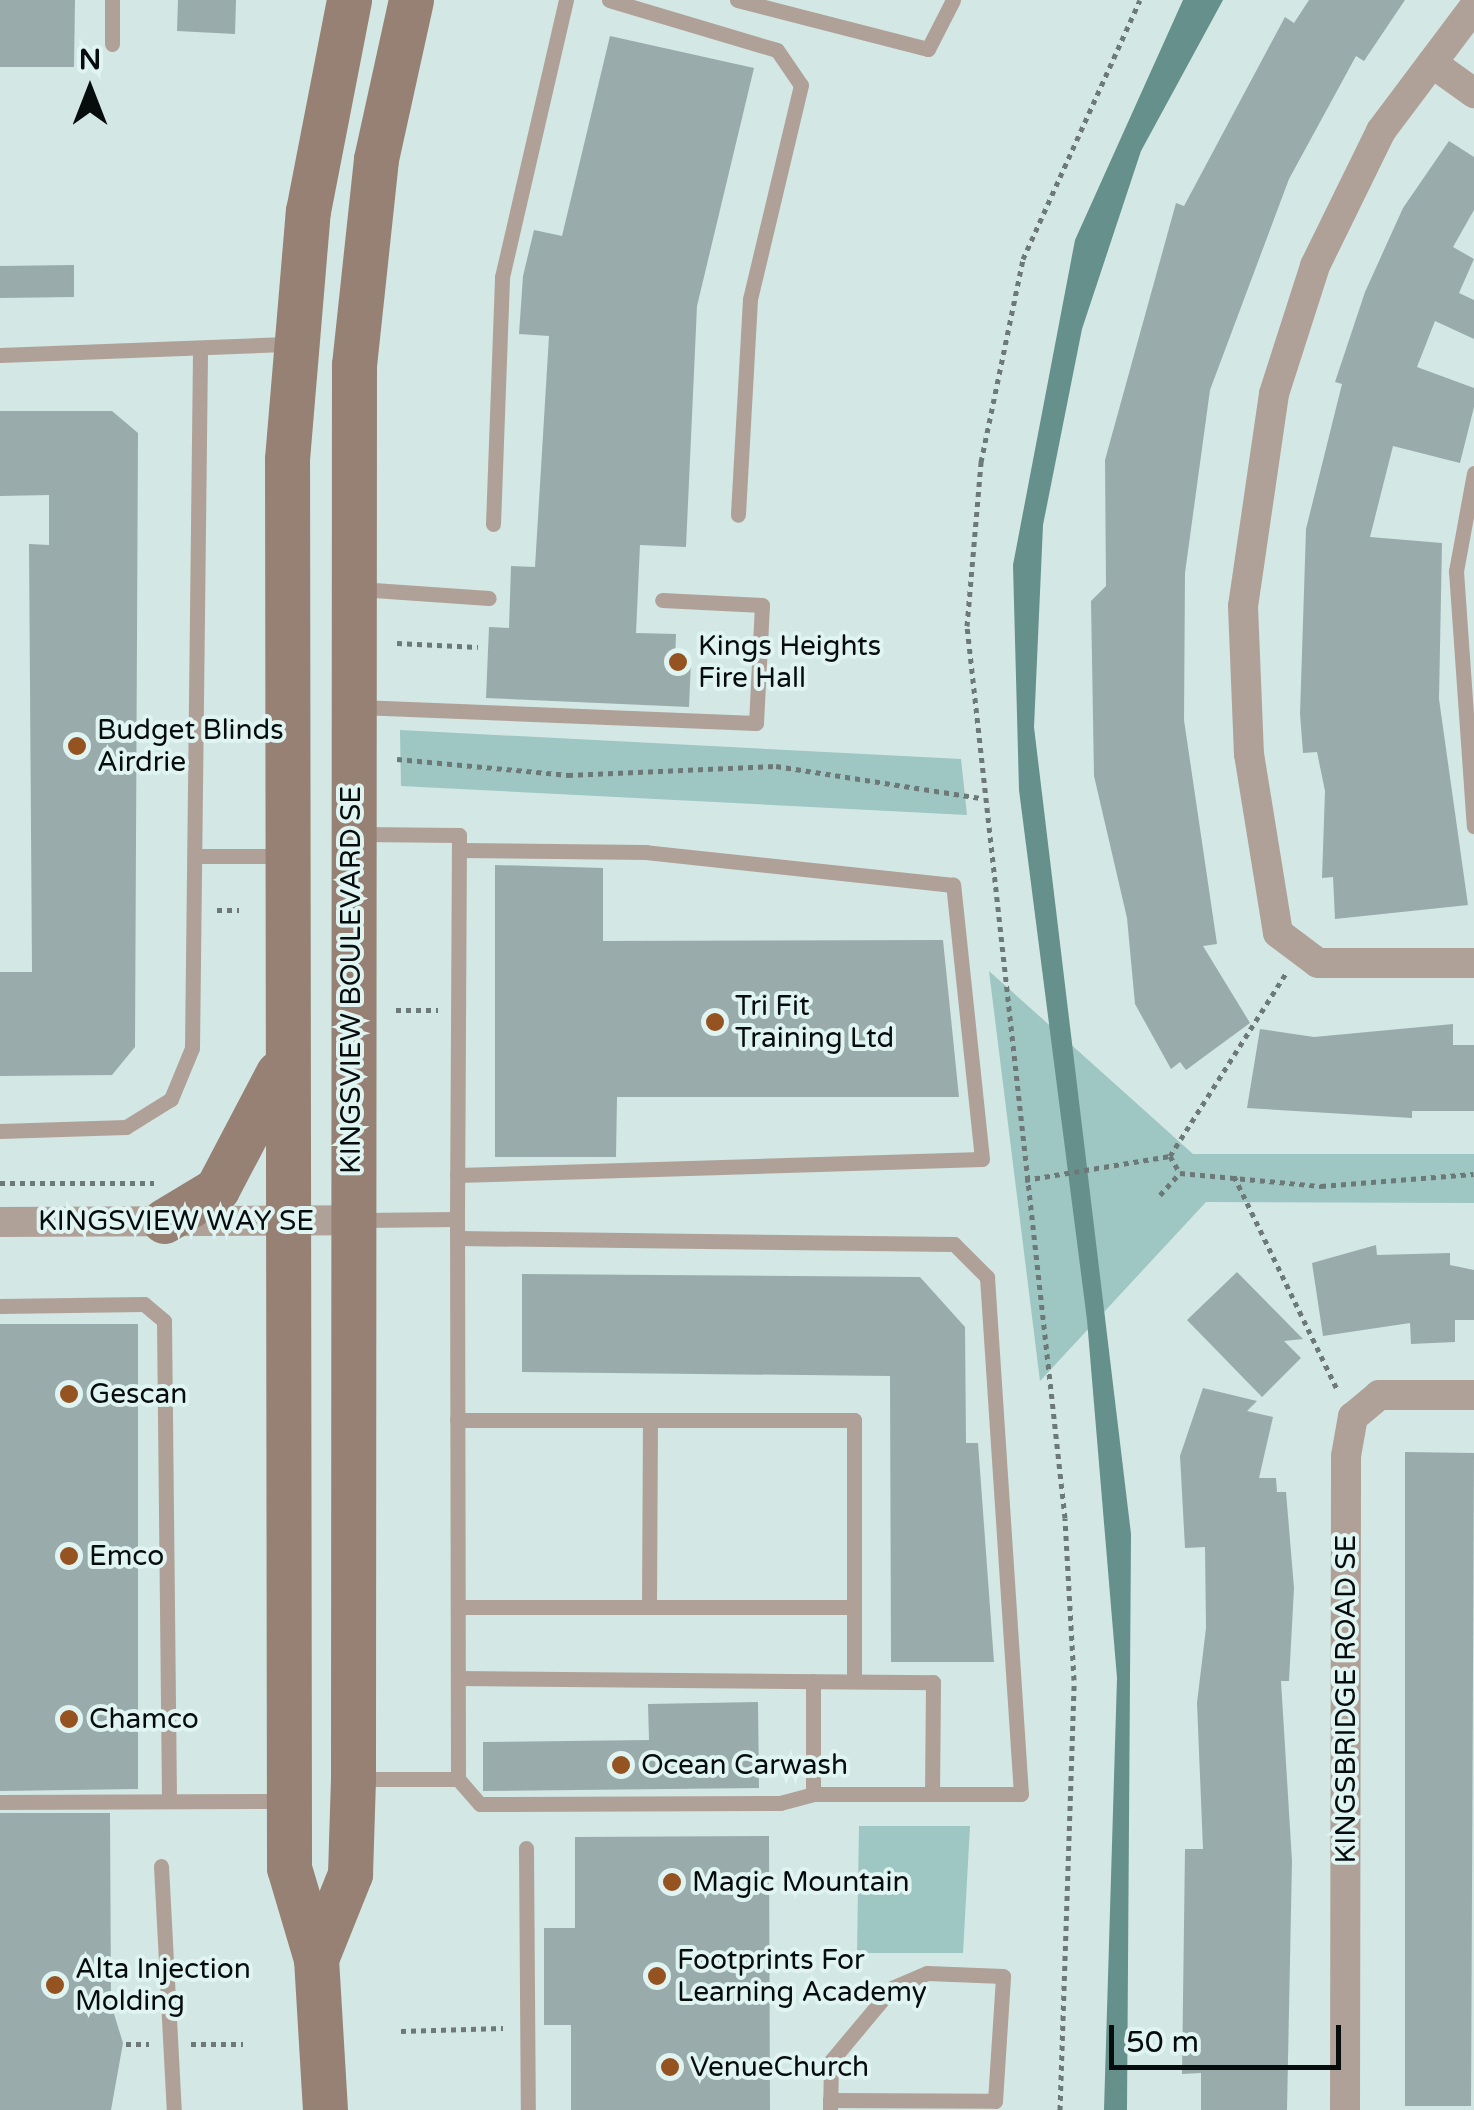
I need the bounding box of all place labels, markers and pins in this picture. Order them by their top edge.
place label: Kings Heights Fire Hall [698,629,881,695]
marker: Kings Heights Fire Hall [667,651,689,673]
place label: Budget Blinds Airdrie [97,713,284,779]
marker: Budget Blinds Airdrie [66,735,88,757]
place label: Tri Fit Training Ltd [735,989,894,1055]
marker: Tri Fit Training Ltd [704,1011,726,1033]
place label: Gescan [89,1377,187,1411]
marker: Gescan [58,1383,80,1405]
place label: Emco [89,1539,164,1573]
marker: Emco [58,1545,80,1567]
place label: Chamco [89,1702,199,1736]
marker: Chamco [58,1708,80,1730]
place label: Ocean Carwash [641,1748,848,1782]
marker: Ocean Carwash [610,1754,632,1776]
place label: Magic Mountain [692,1865,910,1899]
marker: Magic Mountain [661,1871,683,1893]
place label: Footprints For Learning Academy [677,1943,927,2009]
place label: Alta Injection Molding [75,1952,251,2018]
marker: Footprints For Learning Academy [646,1965,668,1987]
marker: Alta Injection Molding [44,1974,66,1996]
place label: VenueChurch [690,2050,869,2084]
marker: VenueChurch [659,2056,681,2078]

